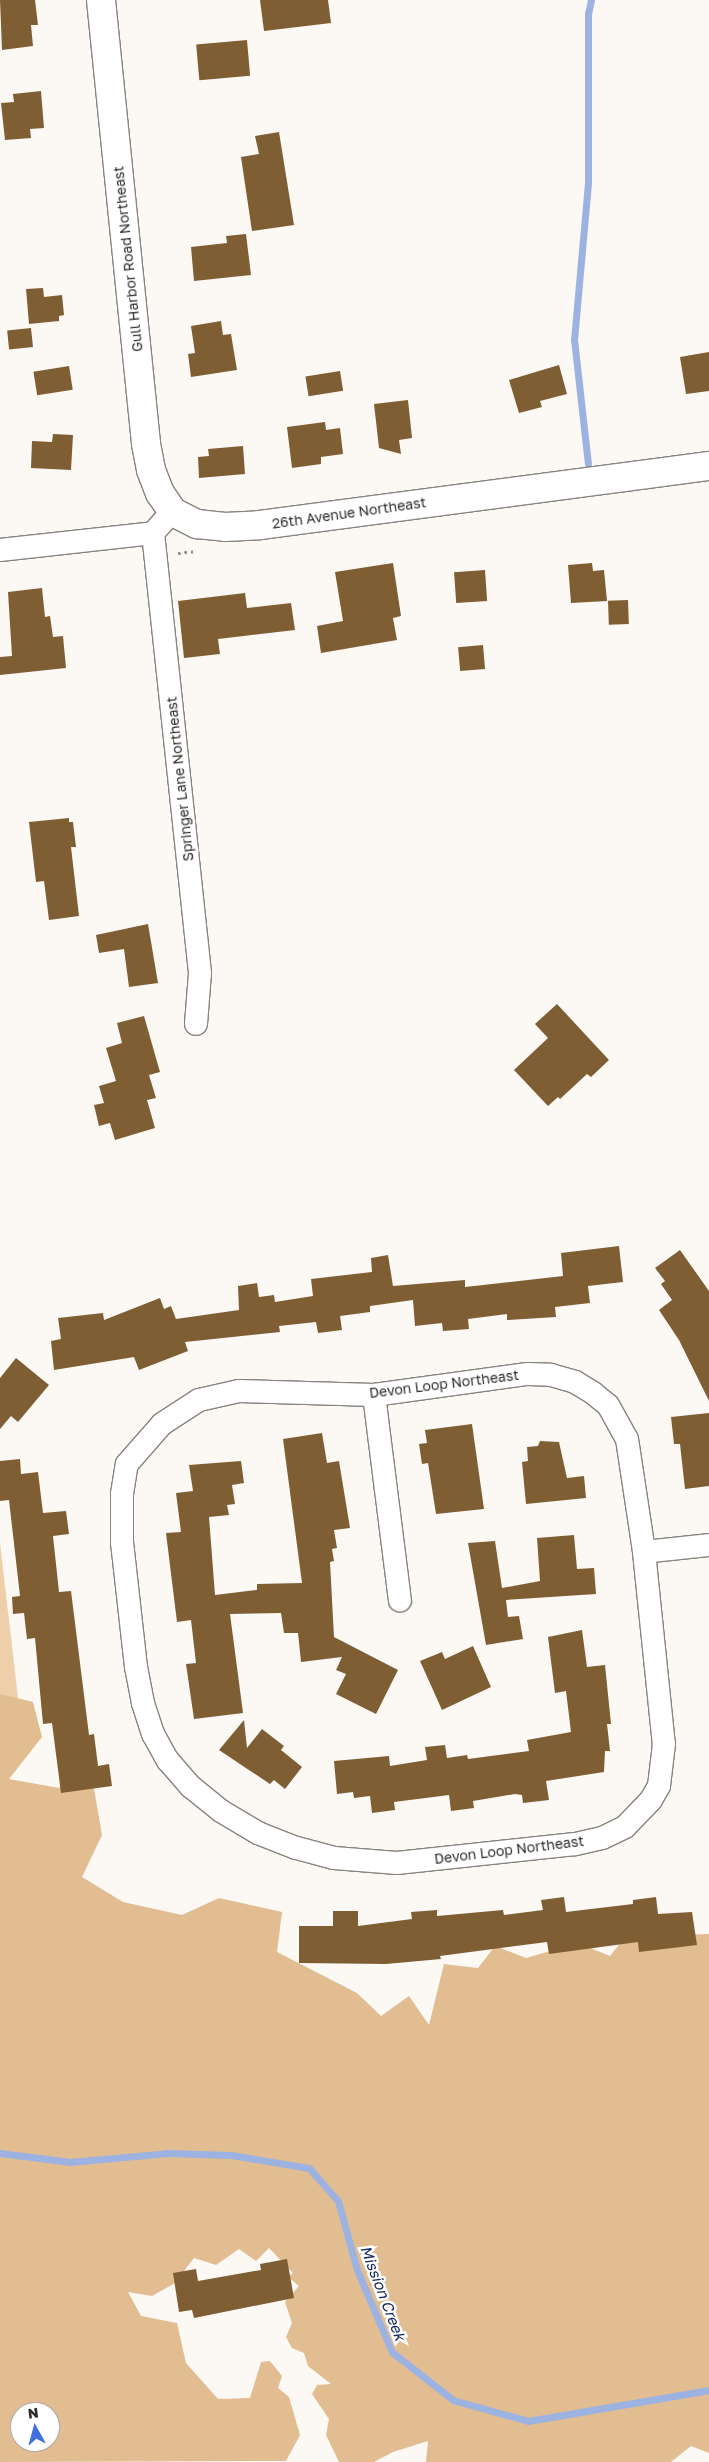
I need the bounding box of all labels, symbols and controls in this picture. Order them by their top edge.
street label: Gull Harbor Road Northeast [110,165,146,353]
street label: 26th Avenue Northeast [271,494,427,532]
street label: Springer Lane Northeast [163,696,197,862]
street label: Devon Loop Northeast [368,1366,520,1402]
street label: Devon Loop Northeast [433,1832,585,1868]
water label: Mission Creek [357,2243,409,2343]
north arrow [10,2402,60,2452]
text: N [27,2404,40,2422]

